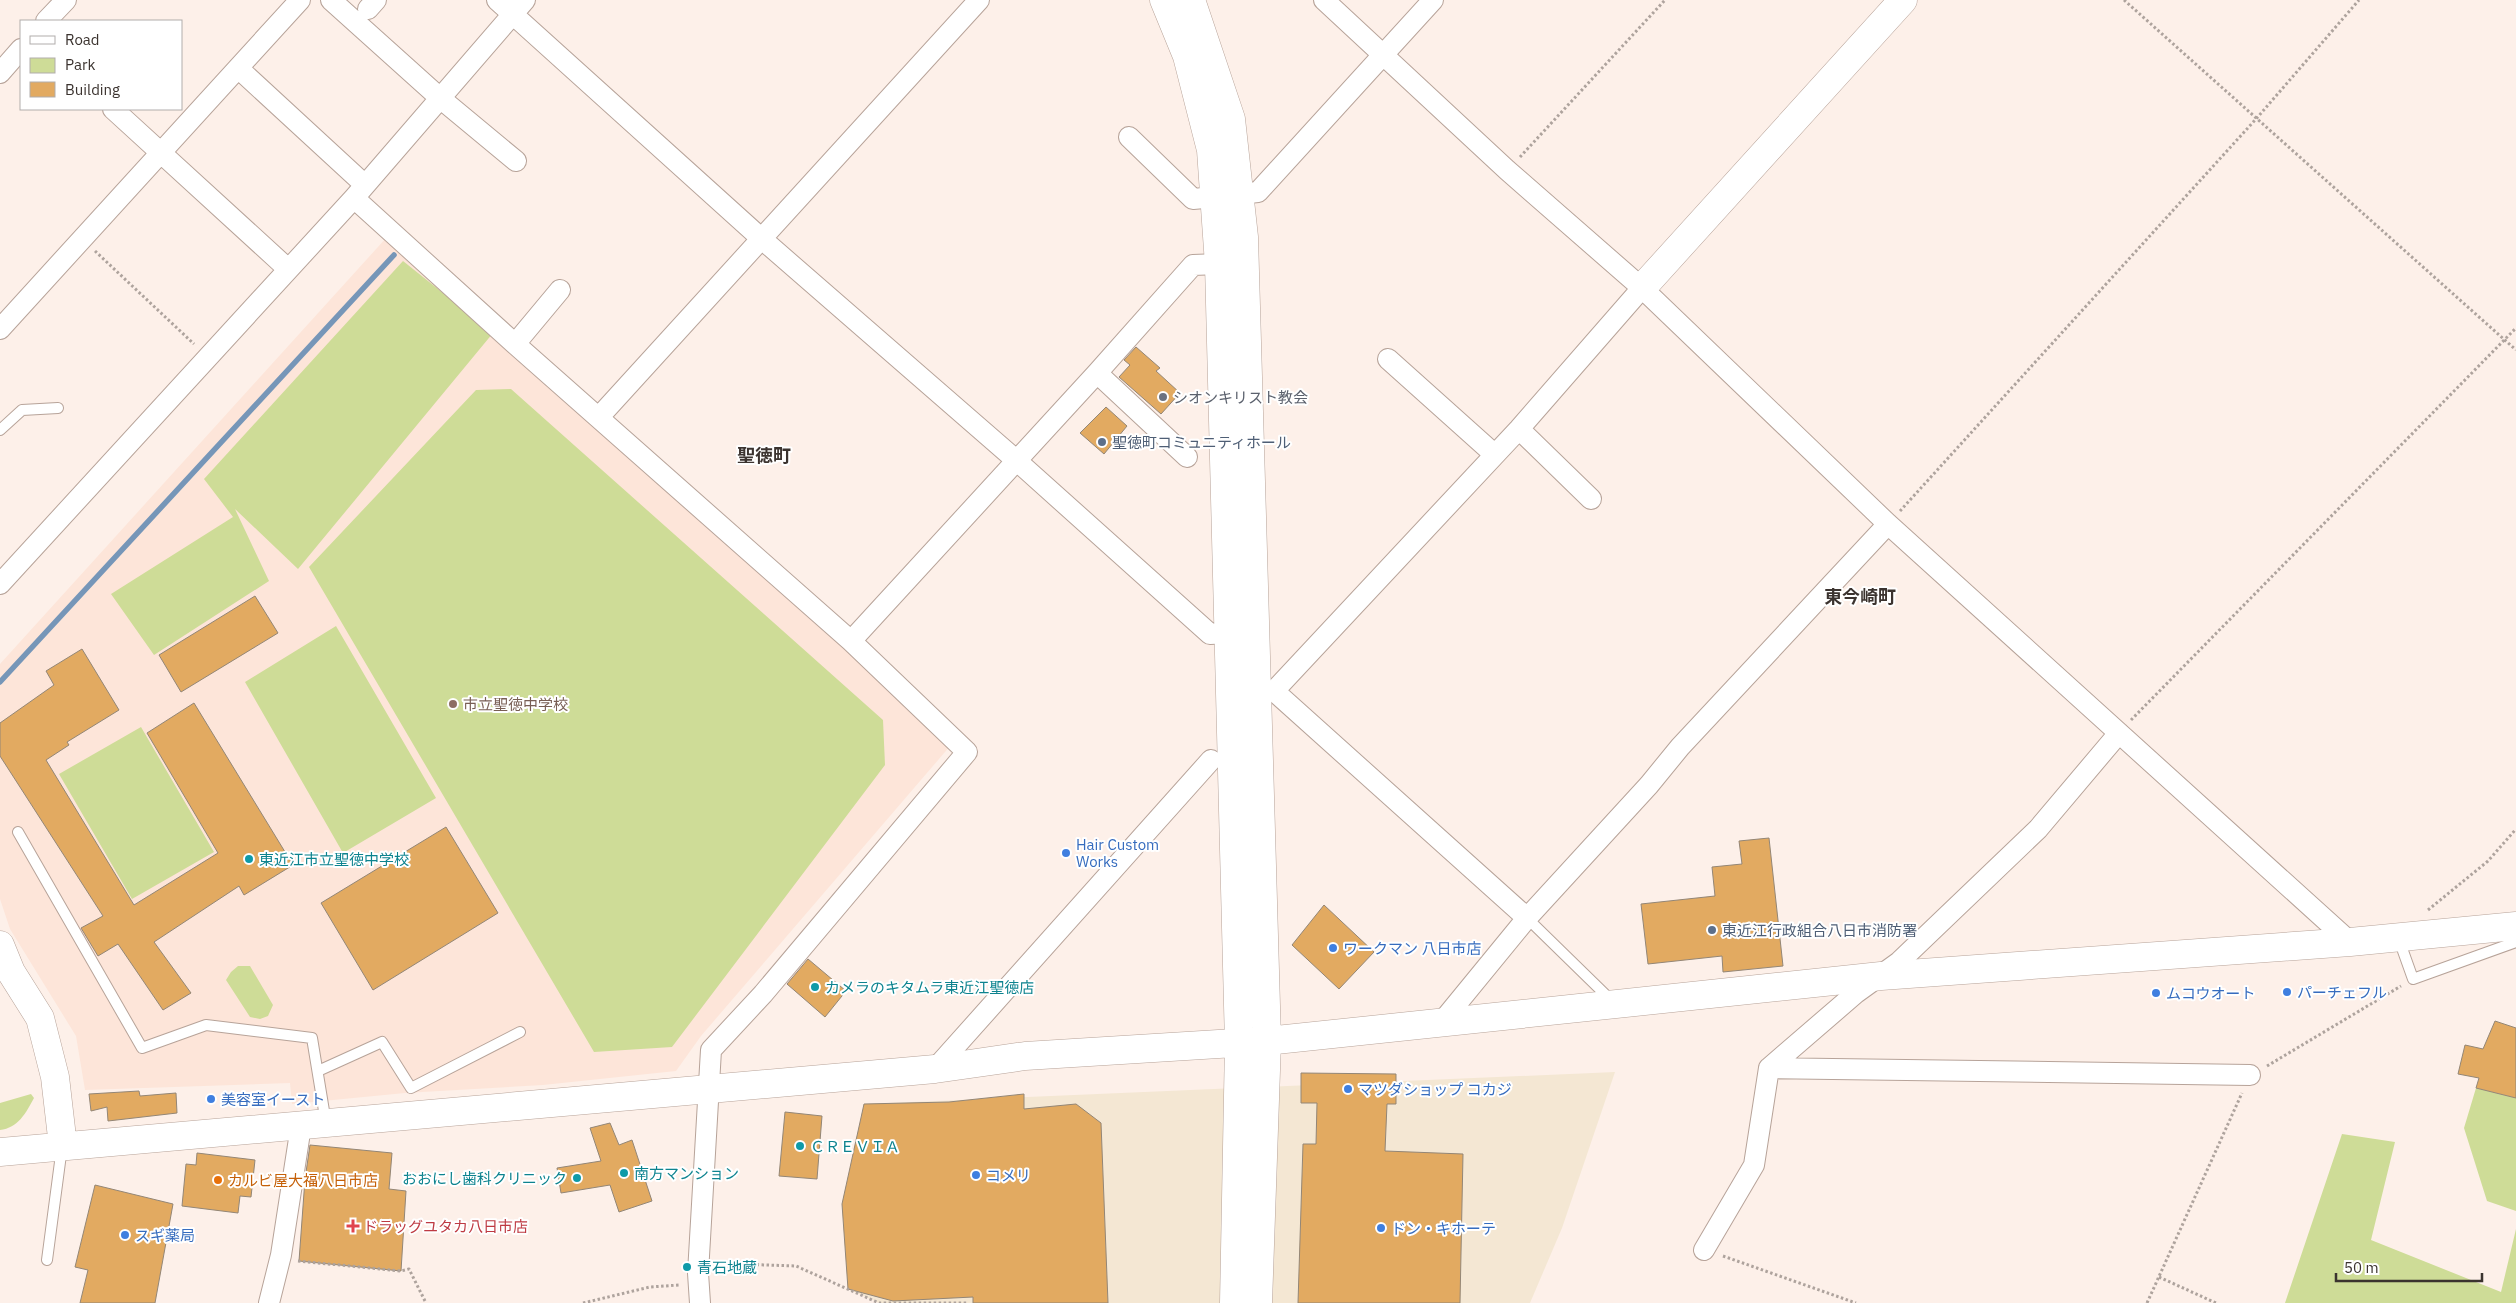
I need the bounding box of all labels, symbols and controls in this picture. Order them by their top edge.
legend [20,20,182,110]
text: Road [65,30,100,49]
text: Park [65,55,95,74]
text: Building [65,80,120,99]
place label: シオンキリスト教会 [1173,388,1308,407]
marker: シオンキリスト教会 [1157,391,1169,403]
place label: 聖徳町コミュニティホール [1112,433,1291,452]
marker: 聖徳町コミュニティホール [1096,436,1108,448]
district label: 聖徳町 [737,444,791,467]
district label: 東今崎町 [1824,585,1896,608]
place label: 市立聖徳中学校 [463,695,568,714]
marker: 市立聖徳中学校 [447,698,459,710]
place label: Hair Custom Works [1076,835,1159,871]
marker: Hair Custom Works [1060,847,1072,859]
place label: 東近江市立聖徳中学校 [259,850,409,869]
marker: 東近江市立聖徳中学校 [243,853,255,865]
place label: 東近江行政組合八日市消防署 [1722,921,1917,940]
marker: 東近江行政組合八日市消防署 [1706,924,1718,936]
place label: ワークマン 八日市店 [1343,939,1482,958]
marker: ワークマン 八日市店 [1327,942,1339,954]
place label: カメラのキタムラ東近江聖徳店 [825,978,1034,997]
marker: カメラのキタムラ東近江聖徳店 [809,981,821,993]
place label: パーチェフル [2297,983,2387,1002]
place label: ムコウオート [2166,984,2255,1003]
marker: パーチェフル [2281,986,2293,998]
marker: ムコウオート [2150,987,2162,999]
place label: マツダショップ コカジ [1358,1080,1512,1099]
marker: マツダショップ コカジ [1342,1083,1354,1095]
place label: 美容室イースト [221,1090,325,1109]
marker: 美容室イースト [205,1093,217,1105]
place label: ＣＲＥＶＩＡ [810,1137,900,1156]
marker: ＣＲＥＶＩＡ [794,1140,806,1152]
place label: 南方マンション [634,1164,739,1183]
place label: コメリ [986,1166,1031,1185]
marker: 南方マンション [618,1167,630,1179]
place label: おおにし歯科クリニック [402,1169,567,1188]
marker: コメリ [970,1169,982,1181]
place label: カルビ屋大福八日市店 [228,1171,378,1190]
marker: おおにし歯科クリニック [571,1172,583,1184]
marker: カルビ屋大福八日市店 [212,1174,224,1186]
place label: ドラッグユタカ八日市店 [363,1217,528,1236]
place label: ドン・キホーテ [1391,1219,1496,1238]
marker: ドラッグユタカ八日市店 [347,1220,359,1232]
marker: ドン・キホーテ [1375,1222,1387,1234]
place label: スギ薬局 [135,1226,195,1245]
marker: スギ薬局 [119,1229,131,1241]
scale bar [2336,1250,2482,1282]
place label: 青石地蔵 [697,1258,757,1277]
text: 50 m [2344,1258,2379,1277]
marker: 青石地蔵 [681,1261,693,1273]

